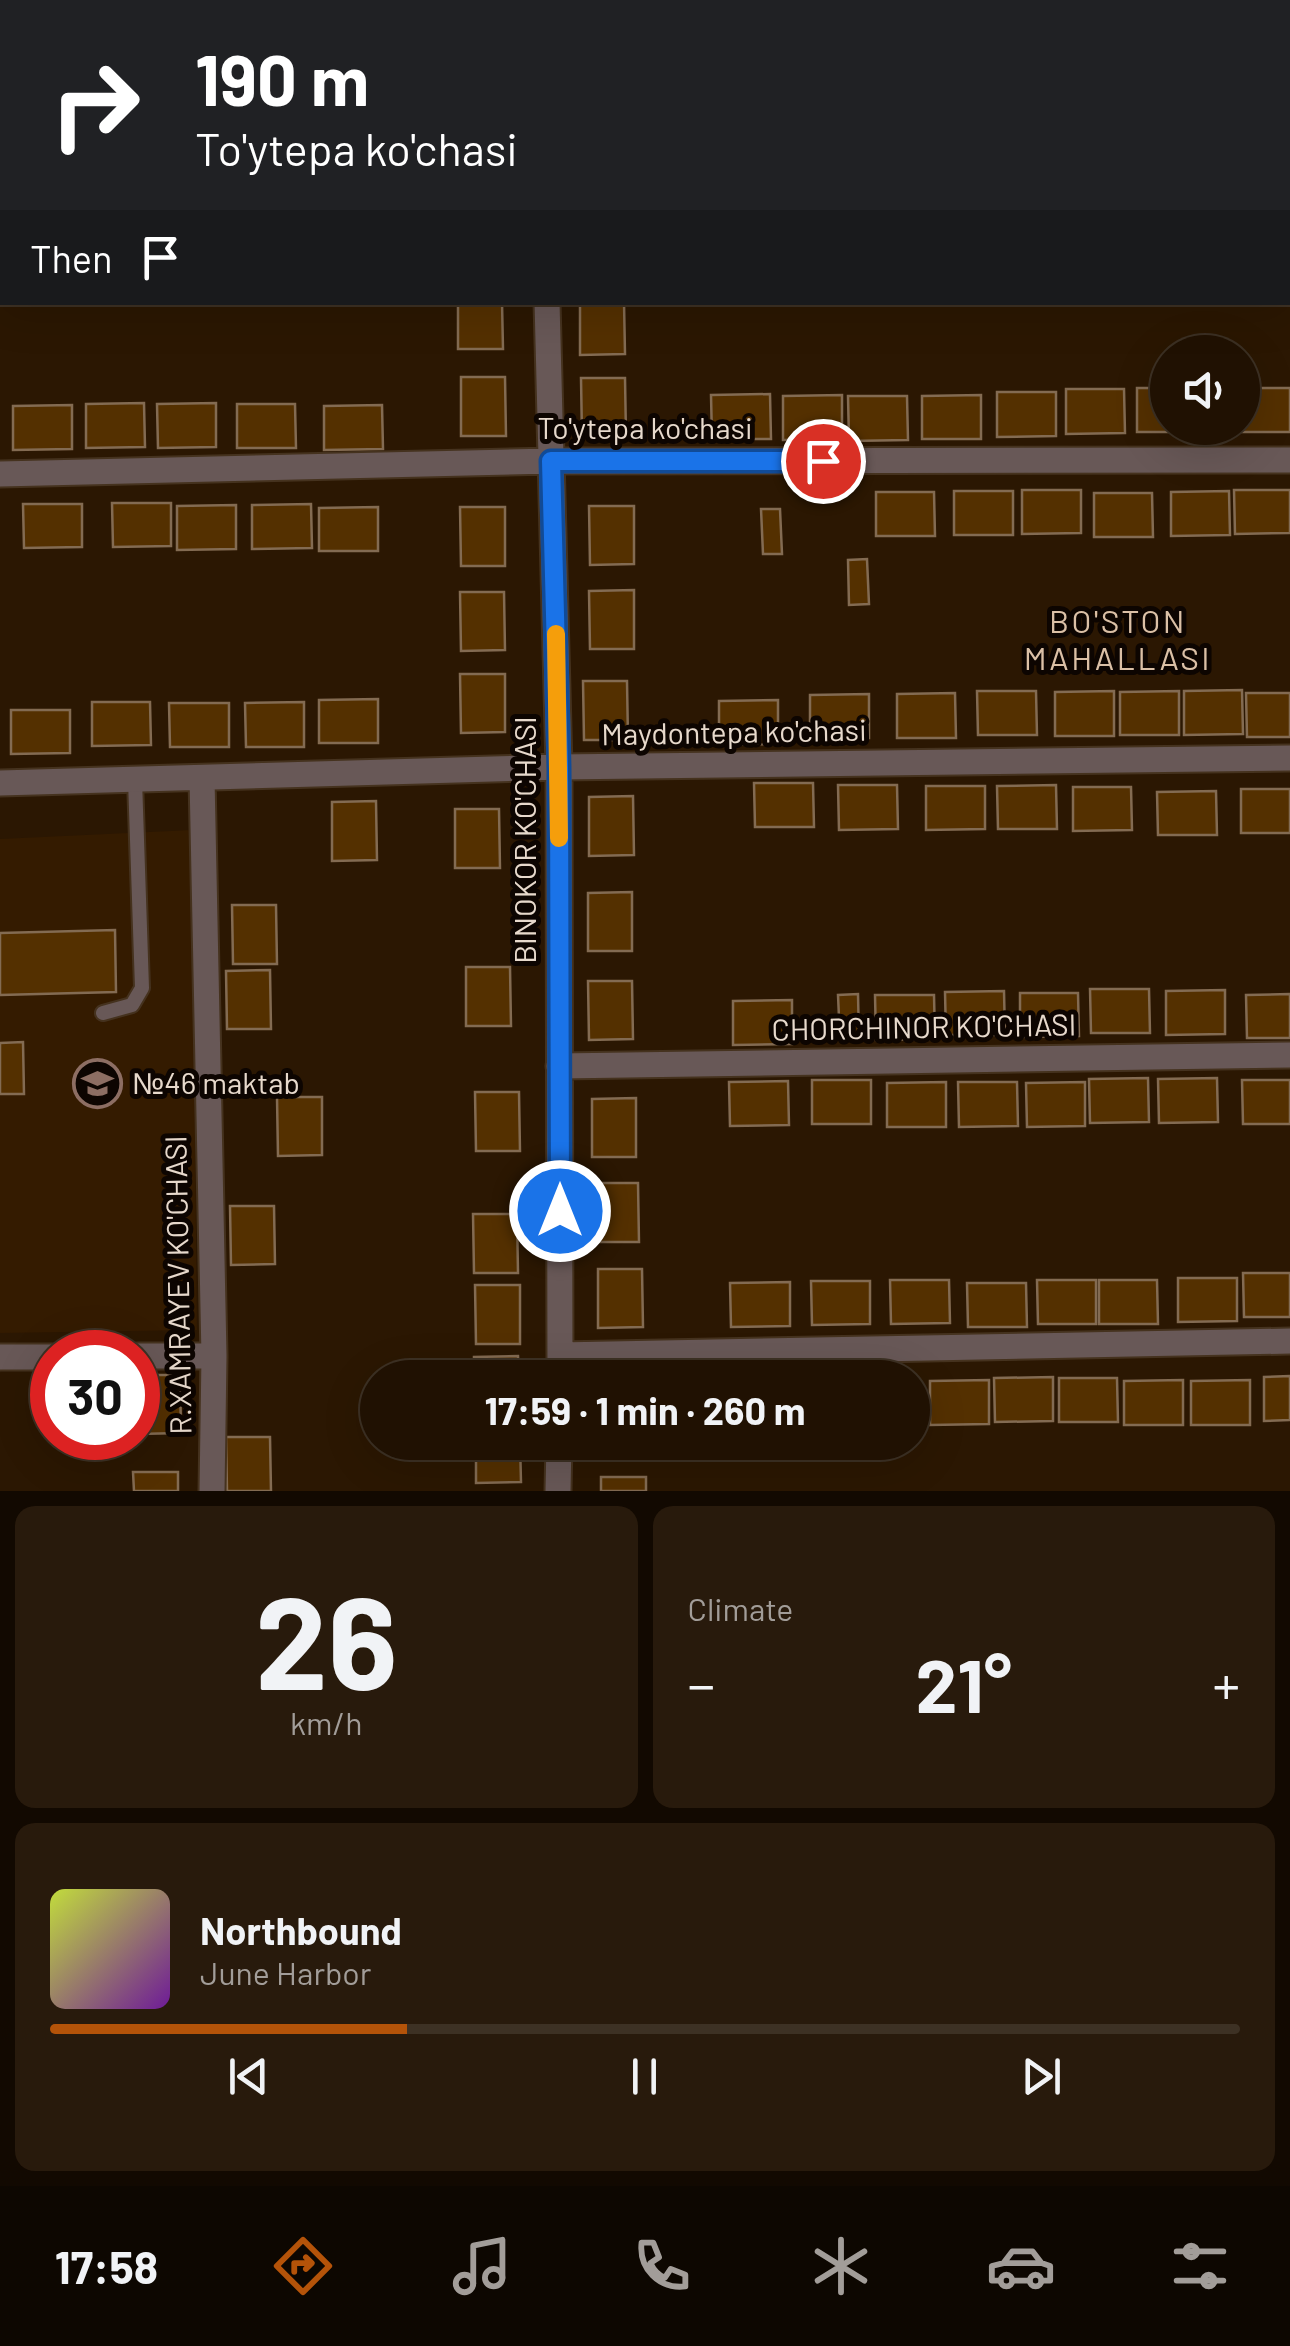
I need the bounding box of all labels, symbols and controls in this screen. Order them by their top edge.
text: 190 m [195,36,369,120]
icon: right [30,40,160,170]
text: To'ytepa ko'chasi [195,121,518,175]
icon: arrive [133,230,188,285]
text: Then [30,235,113,281]
map controls [1150,335,1260,445]
button: sound [1150,335,1260,445]
street label: To'ytepa ko'chasi [537,409,753,445]
pin [781,419,866,504]
icon: arrive [796,434,851,489]
district label: BO'STON MAHALLASI [1024,601,1212,676]
street label: Maydontepa ko'chasi [601,711,867,751]
street label: BINOKOR KO'CHASI [506,716,542,964]
street label: CHORCHINOR KO'CHASI [771,1005,1077,1047]
school or university icon: №46 maktab [71,1058,123,1110]
place label: №46 maktab [132,1064,300,1100]
street label: R.XAMRAYEV KO'CHASI [156,1135,198,1435]
position arrow [508,1159,612,1263]
speed limit sign: 30 [30,1330,160,1460]
text: 17:59 · 1 min · 260 m [485,1387,806,1433]
text: 26 [255,1560,398,1716]
text: Climate [688,1589,793,1627]
text: 21° [916,1638,1012,1728]
text: − [688,1650,715,1716]
text: + [1212,1650,1240,1716]
text: km/h [290,1703,362,1741]
text: Northbound [200,1907,402,1953]
text: June Harbor [200,1953,371,1991]
icon: previous [221,2049,276,2104]
icon: pause [617,2049,672,2104]
icon: next [1014,2049,1069,2104]
icon: directions [268,2231,338,2301]
icon: music [447,2231,517,2301]
icon: phone [627,2231,697,2301]
icon: climate [806,2231,876,2301]
icon: car [986,2231,1056,2301]
icon: filters [1165,2231,1235,2301]
text: 17:58 [55,2239,158,2293]

